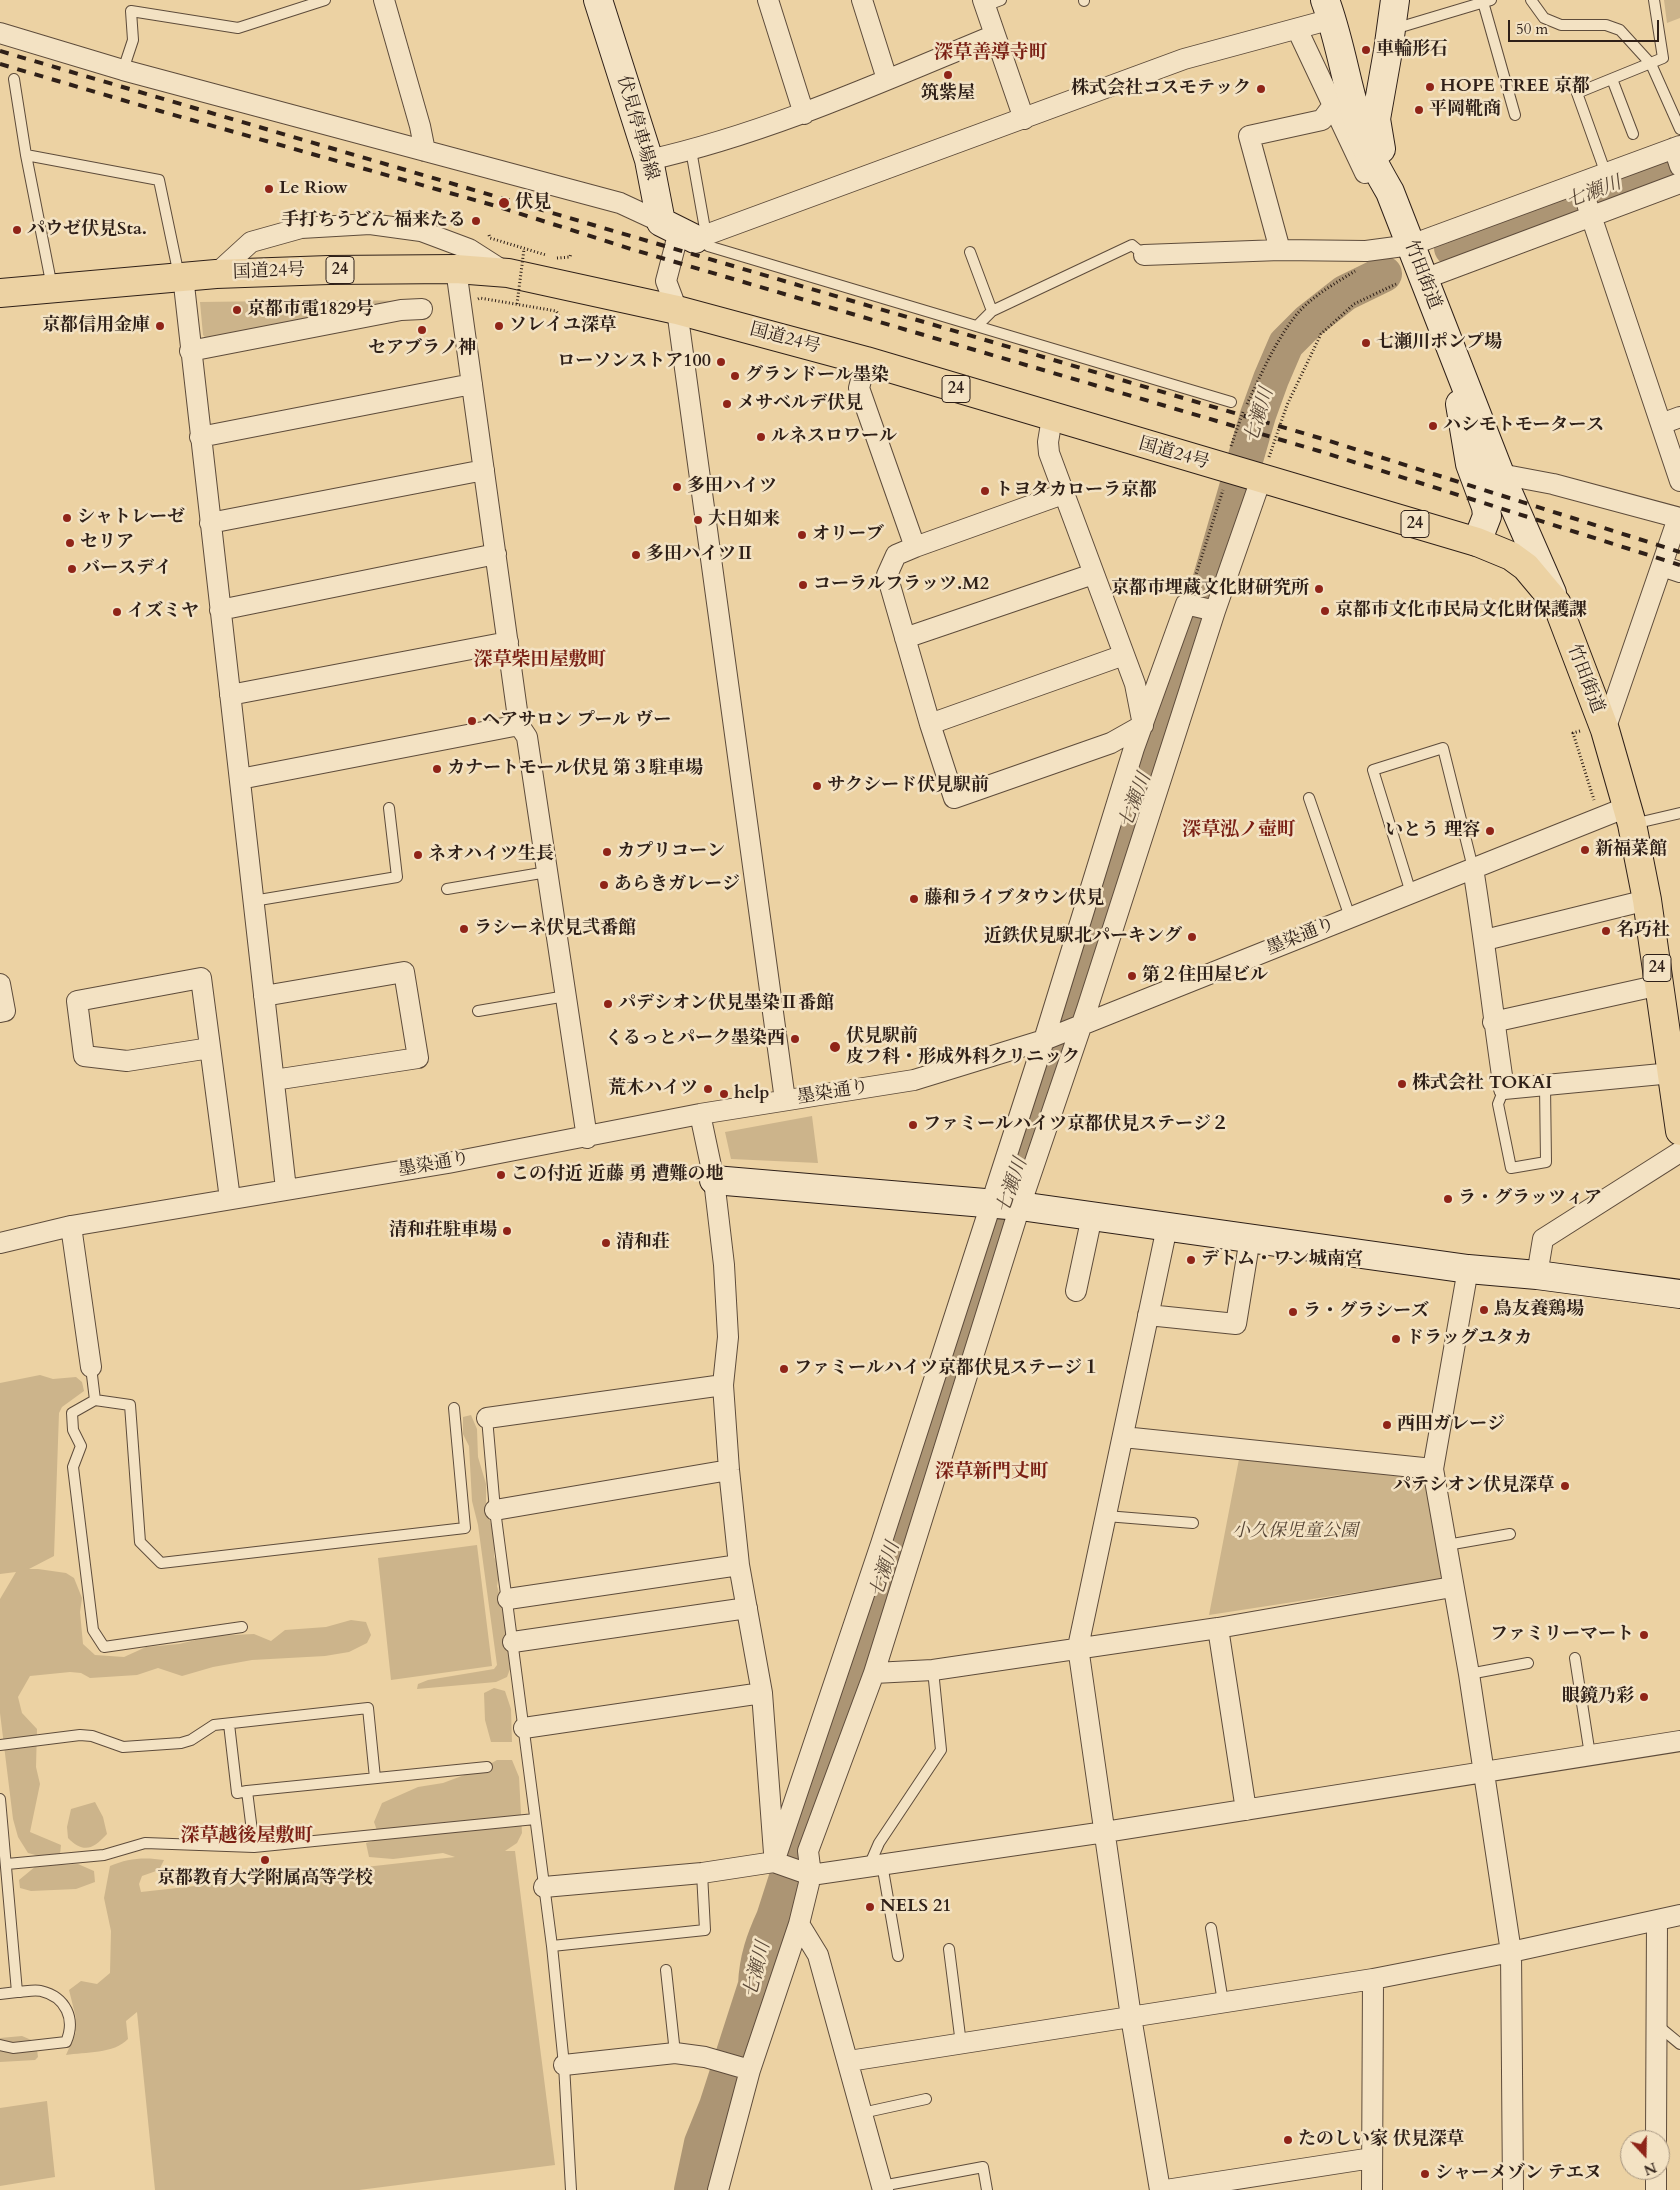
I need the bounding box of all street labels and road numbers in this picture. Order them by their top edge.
street label: 伏見停車場線 [612,73,662,183]
street label: 竹田街道 [1399,238,1445,312]
road number: 24 [326,256,354,284]
street label: 国道24号 [232,260,306,284]
street label: 国道24号 [747,319,823,359]
road number: 24 [942,376,970,402]
street label: 国道24号 [1136,434,1212,474]
road number: 24 [1401,510,1429,538]
street label: 竹田街道 [1562,642,1608,716]
street label: 墨染通り [1264,914,1338,960]
road number: 24 [1643,954,1671,981]
street label: 墨染通り [796,1077,870,1109]
street label: 墨染通り [397,1148,471,1182]

